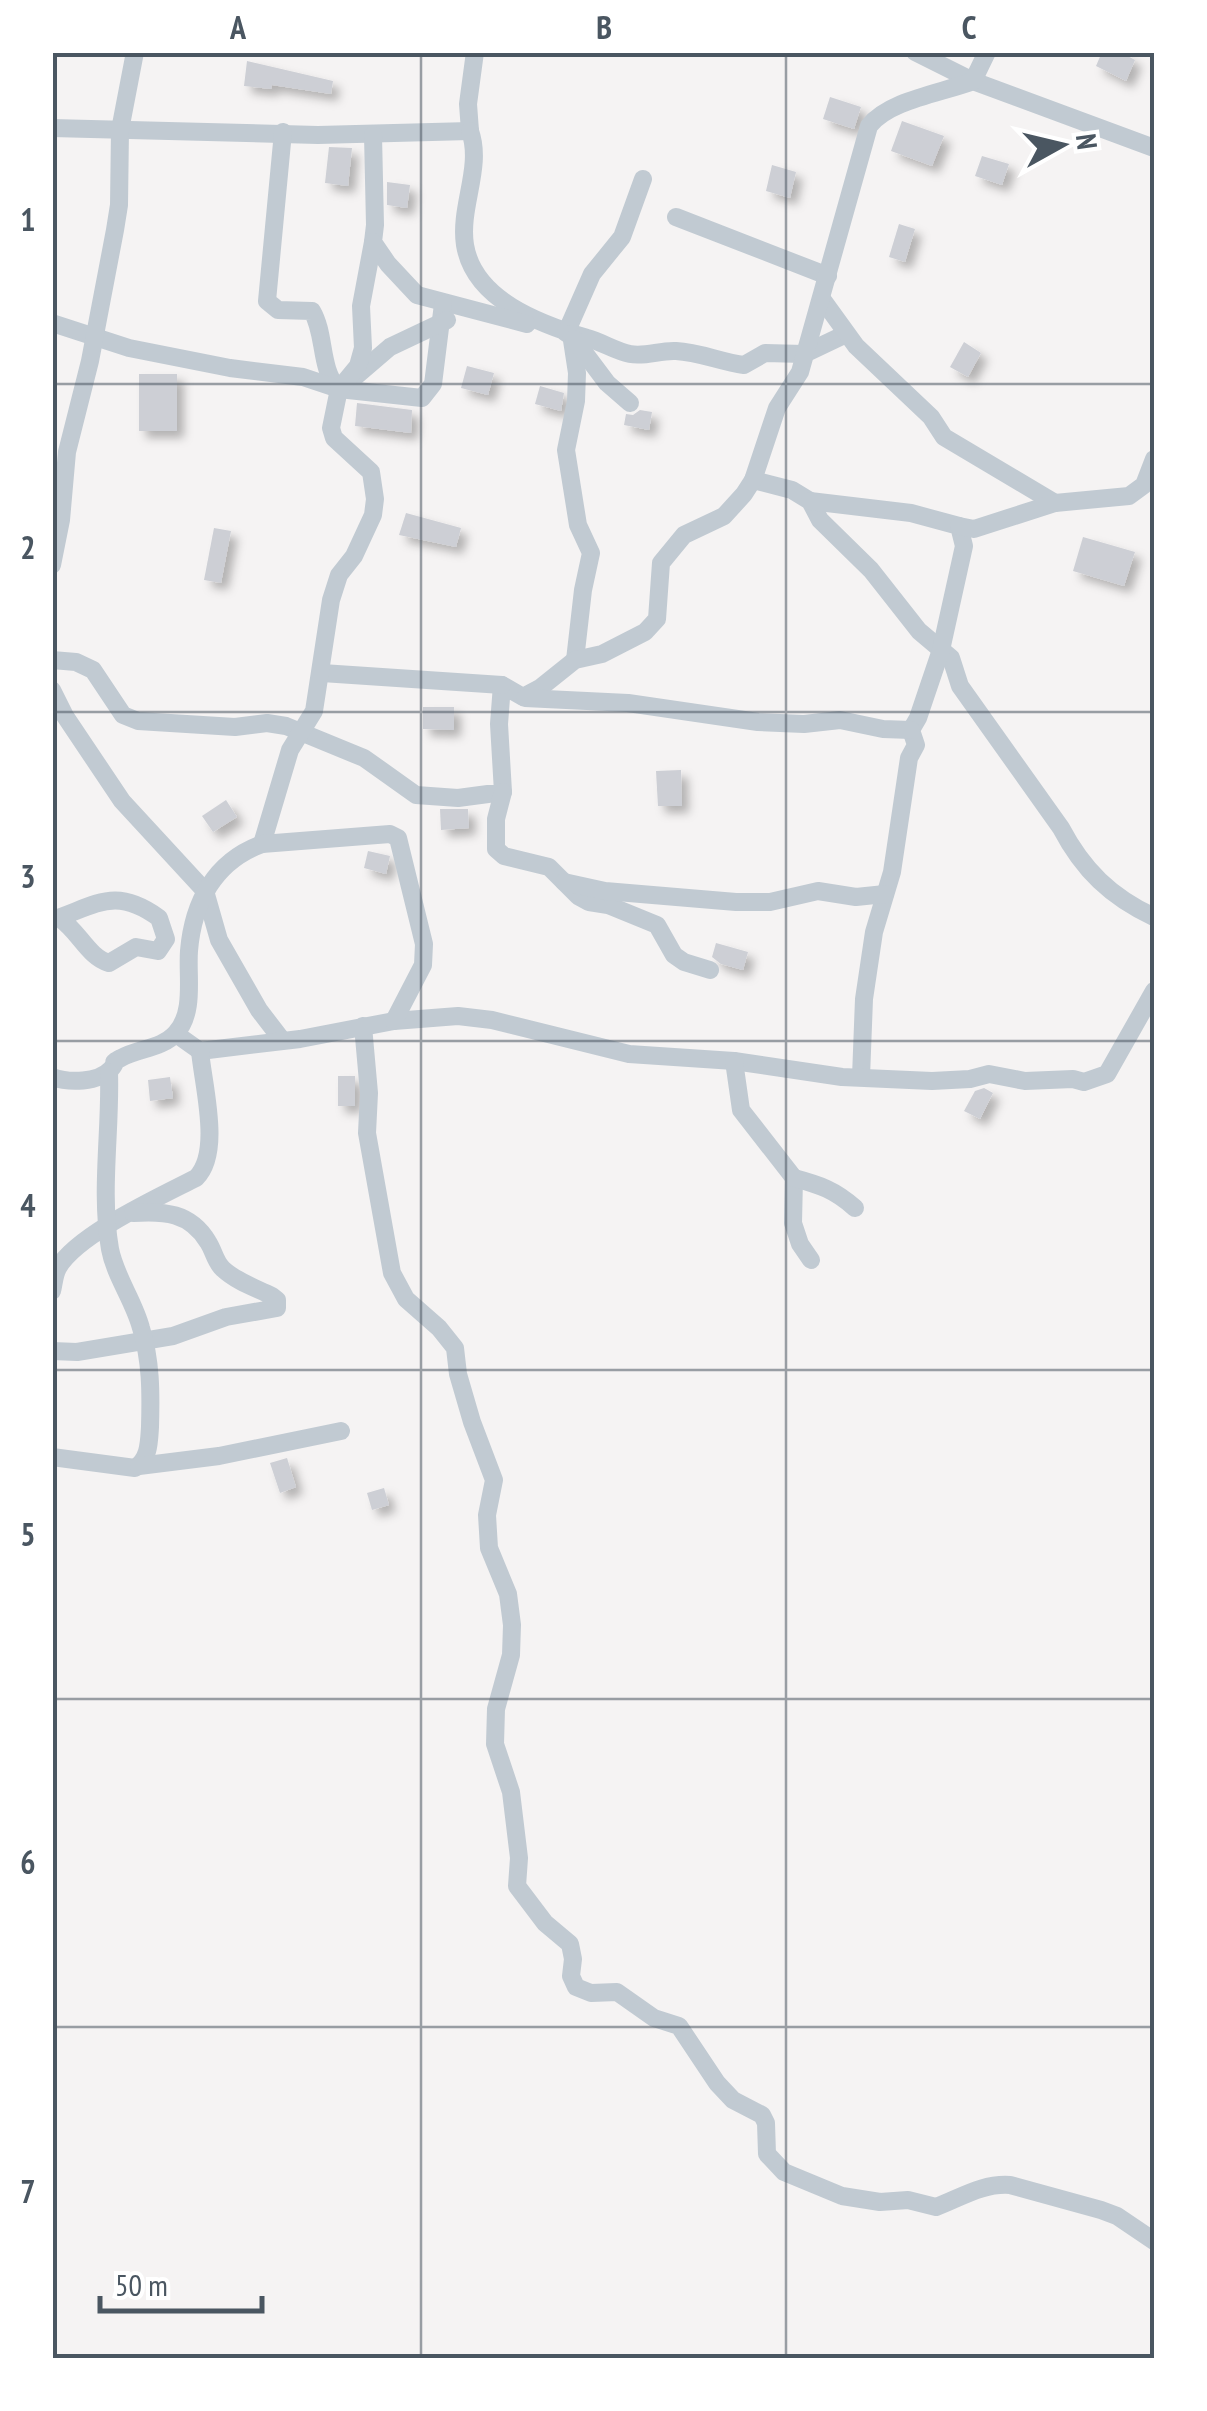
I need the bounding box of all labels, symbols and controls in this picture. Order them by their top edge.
text: A [229,6,247,48]
text: B [596,6,612,48]
text: C [962,6,977,48]
north arrow [1012,95,1112,195]
text: N [1068,131,1107,152]
text: 1 [20,198,36,240]
text: 2 [20,526,36,568]
text: 3 [20,855,36,897]
text: 4 [20,1184,36,1226]
text: 5 [20,1513,36,1555]
text: 6 [20,1841,36,1883]
text: 7 [20,2170,36,2212]
scale bar [100,2251,262,2313]
text: 50 m [115,2265,168,2304]

